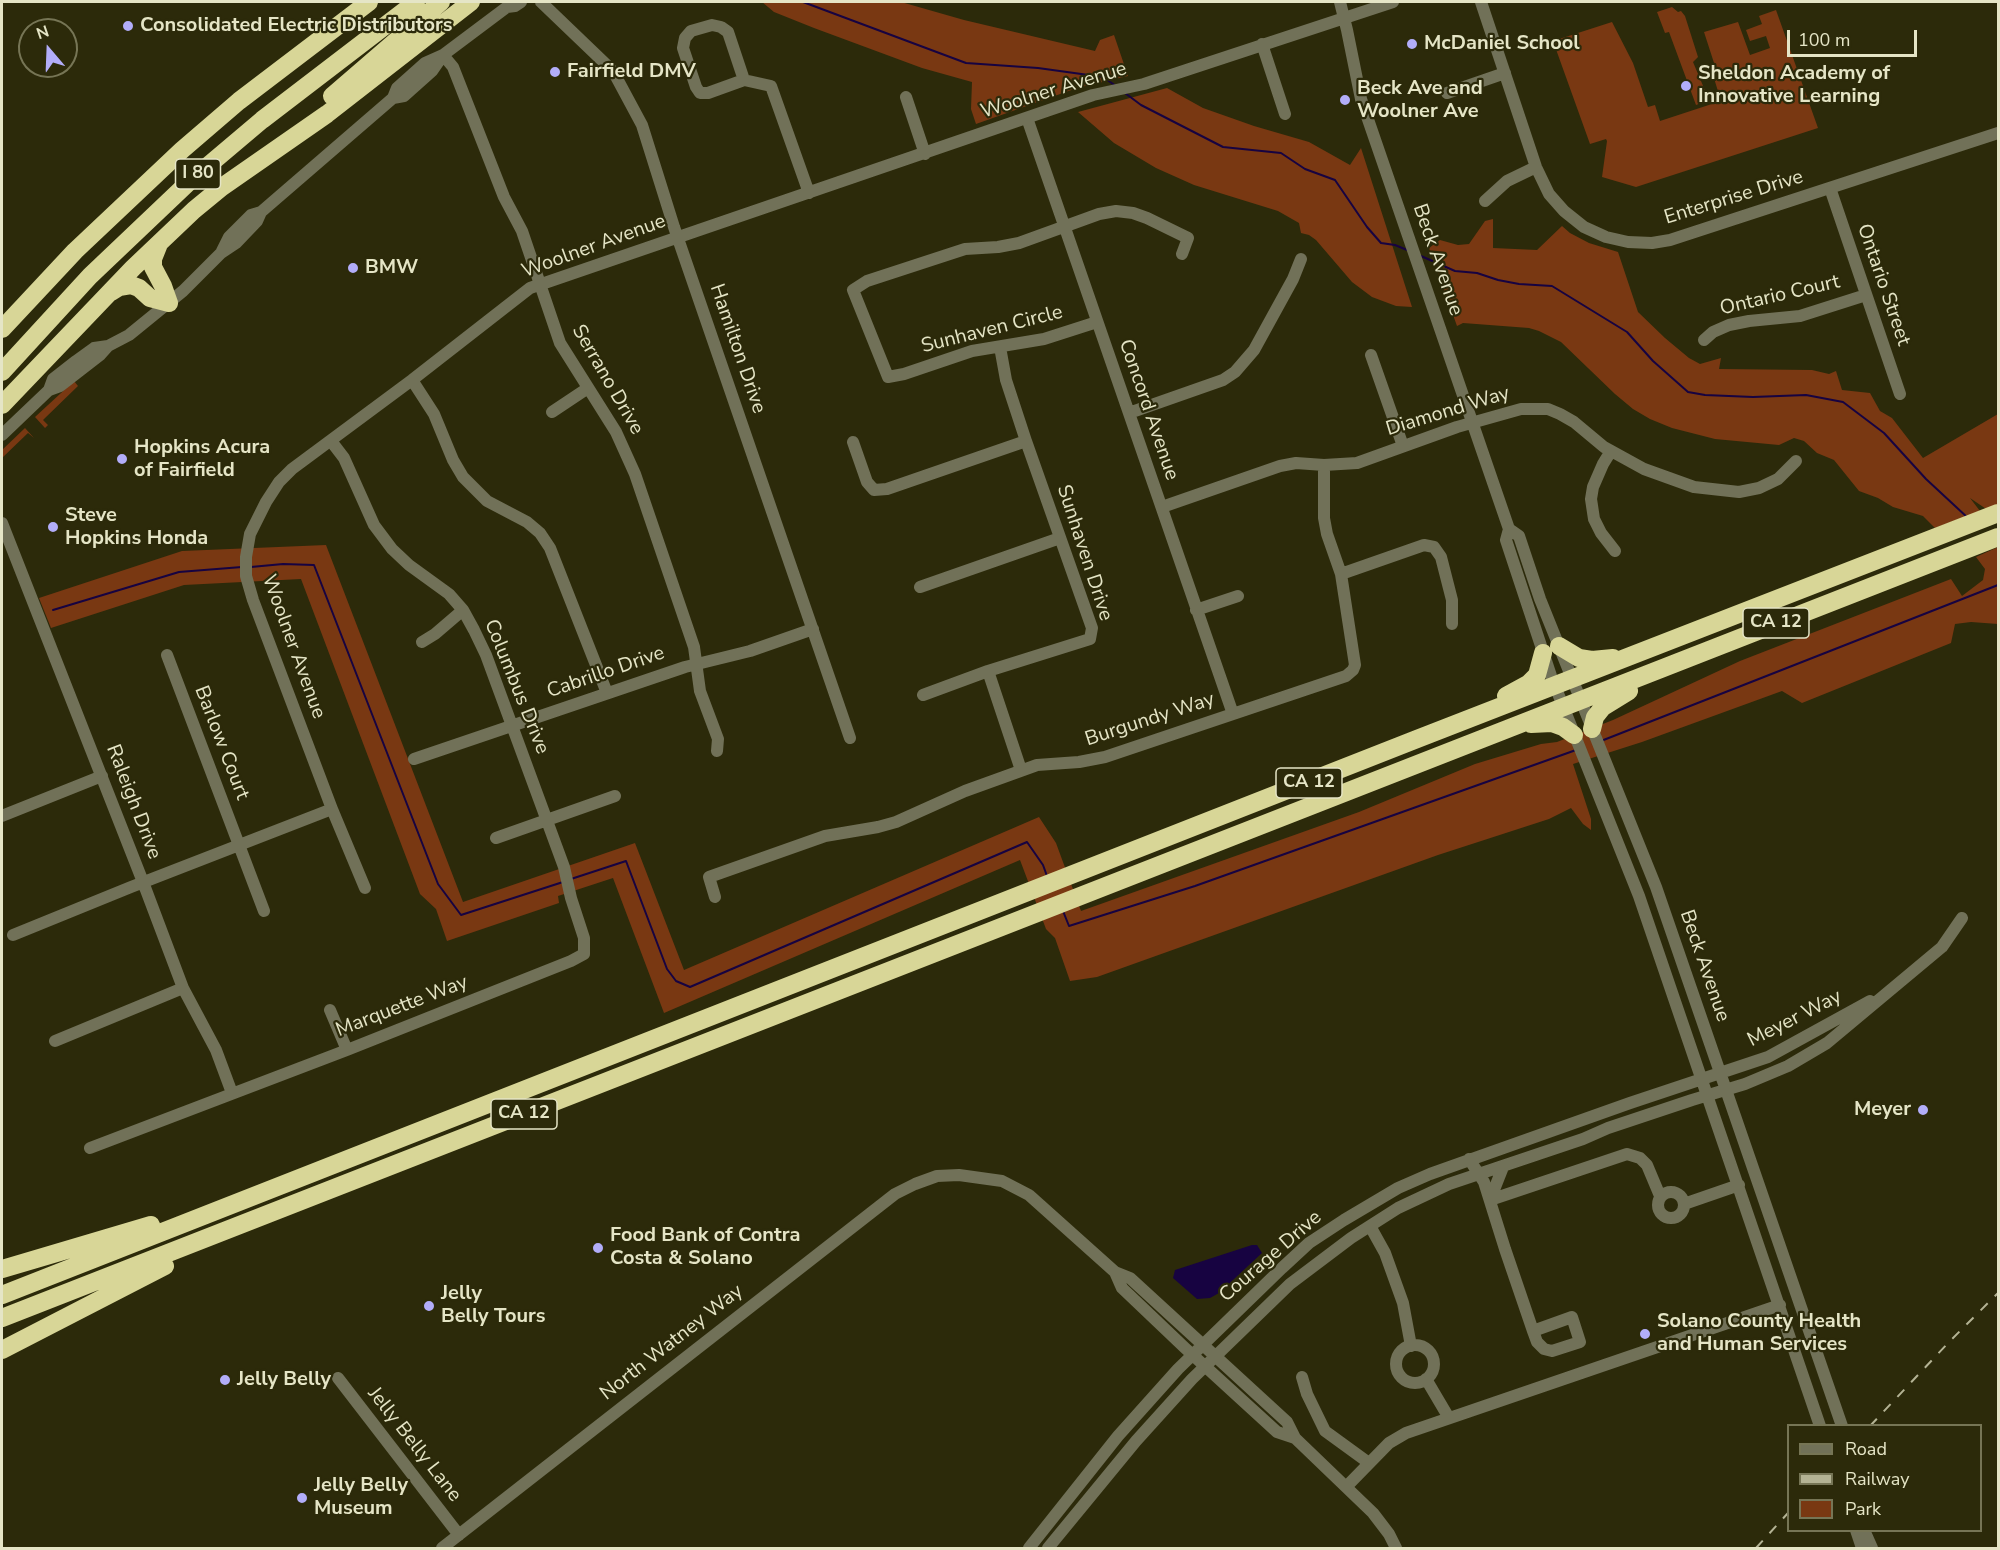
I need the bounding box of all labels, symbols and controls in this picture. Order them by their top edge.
place label: Consolidated Electric Distributors [140,14,452,38]
north arrow [18,18,78,78]
scale bar [1790,18,1920,56]
marker: Consolidated Electric Distributors [121,19,135,33]
text: N [34,21,52,45]
text: 100 m [1798,28,1850,52]
place label: McDaniel School [1424,32,1580,56]
marker: McDaniel School [1405,37,1419,51]
street label: Woolner Avenue [978,57,1130,125]
place label: Fairfield DMV [567,60,696,84]
place label: Sheldon Academy of Innovative Learning [1698,62,1890,109]
marker: Fairfield DMV [548,65,562,79]
place label: Beck Ave and Woolner Ave [1357,77,1483,124]
marker: Sheldon Academy of Innovative Learning [1679,79,1693,93]
marker: Beck Ave and Woolner Ave [1338,93,1352,107]
road number: I 80 [176,159,220,189]
street label: Enterprise Drive [1662,165,1806,231]
street label: Beck Avenue [1407,201,1467,319]
street label: Woolner Avenue [519,210,669,284]
street label: Ontario Street [1851,221,1915,349]
place label: BMW [365,256,418,280]
marker: BMW [346,261,360,275]
street label: Ontario Court [1718,271,1842,321]
street label: Hamilton Drive [704,281,770,417]
street label: Sunhaven Circle [919,301,1065,359]
street label: Serrano Drive [566,321,648,439]
street label: Concord Avenue [1113,336,1183,484]
street label: Diamond Way [1383,382,1513,442]
place label: Hopkins Acura of Fairfield [134,436,270,483]
marker: Hopkins Acura of Fairfield [115,452,129,466]
street label: Sunhaven Drive [1051,482,1117,624]
place label: Steve Hopkins Honda [65,504,208,551]
marker: Steve Hopkins Honda [46,520,60,534]
street label: Woolner Avenue [256,572,330,722]
road number: CA 12 [1743,608,1809,638]
street label: Columbus Drive [478,616,554,758]
street label: Cabrillo Drive [544,642,668,704]
street label: Barlow Court [188,683,254,803]
street label: Burgundy Way [1082,688,1218,752]
street label: Raleigh Drive [100,741,166,863]
road number: CA 12 [1276,768,1342,798]
street label: Beck Avenue [1674,907,1734,1025]
street label: Marquette Way [333,971,471,1043]
street label: Meyer Way [1744,985,1846,1053]
place label: Meyer [1854,1098,1911,1122]
road number: CA 12 [491,1099,557,1129]
marker: Meyer [1916,1103,1930,1117]
street label: Courage Drive [1215,1206,1327,1308]
place label: Food Bank of Contra Costa & Solano [610,1224,800,1271]
marker: Food Bank of Contra Costa & Solano [591,1241,605,1255]
street label: North Watney Way [596,1280,748,1406]
place label: Jelly Belly Tours [441,1282,545,1329]
marker: Jelly Belly Tours [422,1299,436,1313]
place label: Solano County Health and Human Services [1657,1310,1861,1357]
marker: Solano County Health and Human Services [1638,1327,1652,1341]
place label: Jelly Belly [237,1368,331,1392]
marker: Jelly Belly [218,1373,232,1387]
street label: Jelly Belly Lane [362,1383,466,1507]
legend [1787,1424,1982,1532]
text: Road [1845,1437,1887,1461]
text: Railway [1845,1467,1910,1491]
place label: Jelly Belly Museum [314,1474,408,1521]
marker: Jelly Belly Museum [295,1491,309,1505]
text: Park [1845,1497,1881,1521]

